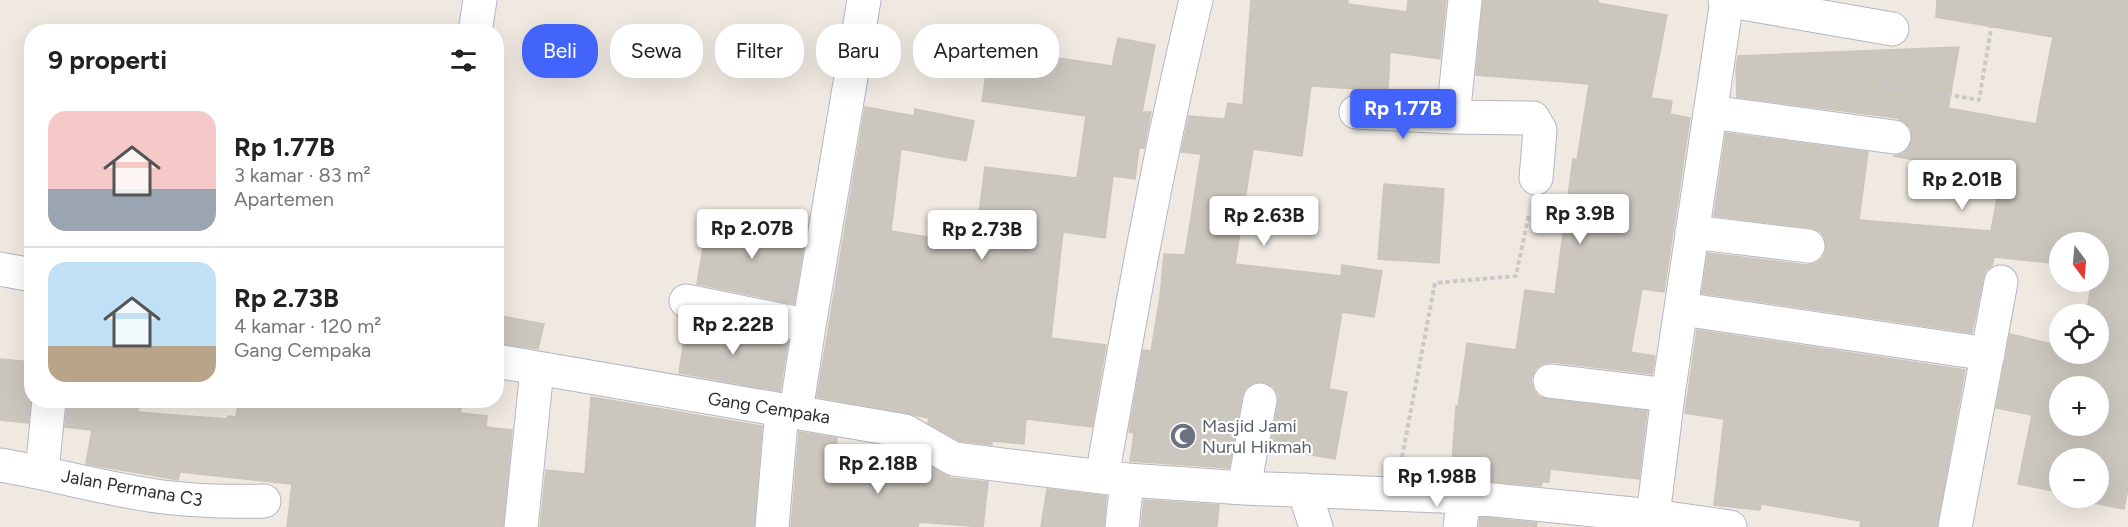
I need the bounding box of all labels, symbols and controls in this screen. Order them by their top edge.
chip: Beli [522,24,598,78]
chip: Sewa [610,24,703,78]
chip: Filter [715,24,804,78]
chip: Baru [816,24,901,78]
chip: Apartemen [913,24,1059,78]
text: 9 properti [48,44,167,76]
icon: filters [447,44,480,77]
pin: Rp 1.77B [1341,89,1465,140]
text: Rp 1.77B [1364,96,1442,120]
text: Rp 1.77B [234,131,335,163]
icon: home [96,135,168,207]
pin: Rp 2.01B [1900,160,2024,211]
text: 3 kamar · 83 m² [234,163,371,187]
text: Rp 2.01B [1922,167,2002,191]
text: Apartemen [234,187,334,211]
pin: Rp 3.9B [1525,194,1635,245]
pin: Rp 2.63B [1202,196,1326,247]
text: Rp 3.9B [1545,201,1615,225]
text: Rp 2.63B [1223,203,1305,227]
pin: Rp 2.07B [690,209,814,260]
pin: Rp 2.73B [920,210,1044,261]
text: Rp 2.07B [711,216,793,240]
text: Rp 2.73B [942,217,1022,241]
north arrow [2049,232,2109,292]
map controls [2049,232,2109,508]
text: Rp 2.73B [234,282,339,314]
icon: home [96,286,168,358]
button: locate [2049,304,2109,364]
pin: Rp 2.22B [671,305,795,356]
text: Rp 2.22B [692,312,774,336]
text: 4 kamar · 120 m² [234,314,381,338]
text: Gang Cempaka [234,338,371,362]
button: + [2049,376,2109,436]
street label: Gang Cempaka [706,387,832,429]
place label: Masjid Jami Nurul Hikmah [1202,415,1311,458]
mosque icon: Masjid Jami Nurul Hikmah [1168,421,1198,451]
pin: Rp 2.18B [816,444,940,495]
button: − [2049,448,2109,508]
text: Rp 2.18B [838,451,918,475]
pin: Rp 1.98B [1375,457,1499,508]
text: Rp 1.98B [1397,464,1477,488]
street label: Jalan Permana C3 [60,465,204,511]

